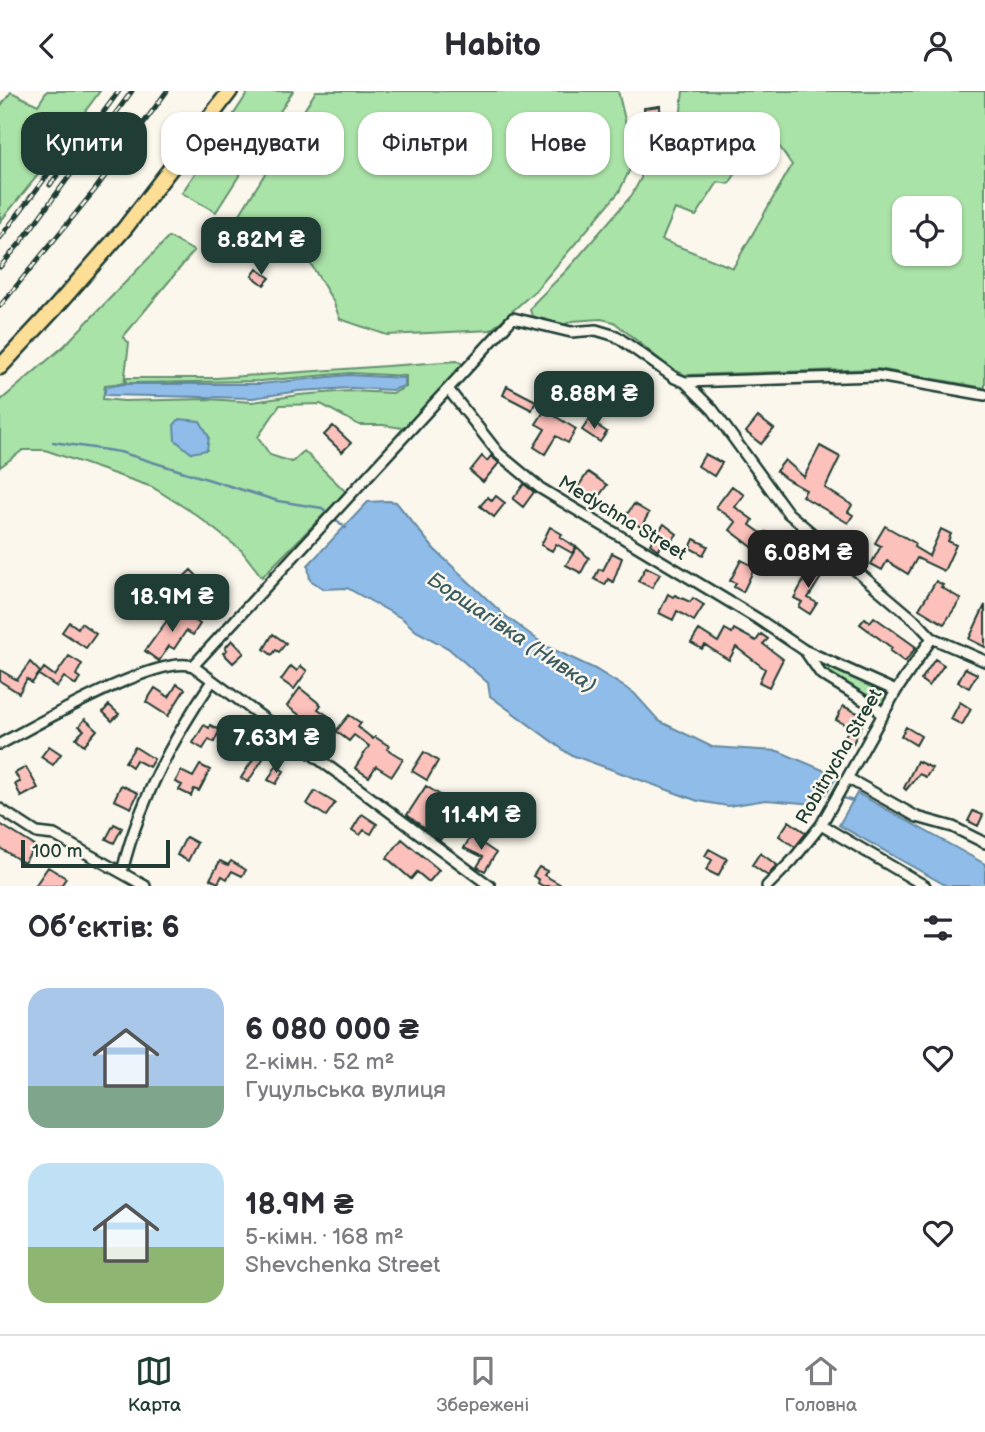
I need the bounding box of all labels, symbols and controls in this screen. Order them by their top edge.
text: Habito [444,26,541,65]
icon: back [28,27,66,65]
icon: person [919,27,957,65]
chip: Купити [21,112,147,175]
chip: Орендувати [161,112,344,175]
chip: Фільтри [358,112,492,175]
chip: Нове [506,112,610,175]
chip: Квартира [624,112,780,175]
map controls [892,196,962,266]
button: locate [892,196,962,266]
pin: 8.82M ₴ [196,218,326,277]
text: 8.82M ₴ [217,226,305,254]
pin: 8.88M ₴ [529,371,659,431]
text: 8.88M ₴ [550,380,638,408]
street label: Medychna Street [554,471,691,566]
pin: 6.08M ₴ [743,531,873,590]
text: 6.08M ₴ [764,539,852,567]
water label: Борщагівка (Нивка) [423,567,601,698]
pin: 18.9M ₴ [107,575,237,634]
text: 18.9M ₴ [130,583,214,611]
street label: Robitnycha Street [791,685,887,828]
pin: 7.63M ₴ [211,715,341,775]
text: 7.63M ₴ [233,724,319,752]
pin: 11.4M ₴ [416,793,546,852]
text: 11.4M ₴ [441,801,521,829]
scale bar [21,837,170,869]
text: 100 m [32,840,83,863]
icon: filters [919,909,957,947]
text: Об’єктів: 6 [28,910,180,946]
text: 6 080 000 ₴ [245,1012,419,1048]
icon: home [84,1016,168,1100]
icon: heart [919,1039,957,1077]
text: 2-кімн. · 52 m² [245,1048,394,1076]
text: Гуцульська вулиця [245,1076,446,1104]
text: 18.9M ₴ [245,1187,354,1223]
icon: home [84,1191,168,1275]
icon: heart [919,1214,957,1252]
text: 5-кімн. · 168 m² [245,1223,404,1251]
text: Shevchenka Street [245,1251,440,1279]
tab: Карта [128,1352,181,1417]
tab: Збережені [436,1352,529,1417]
tab: Головна [784,1352,857,1417]

